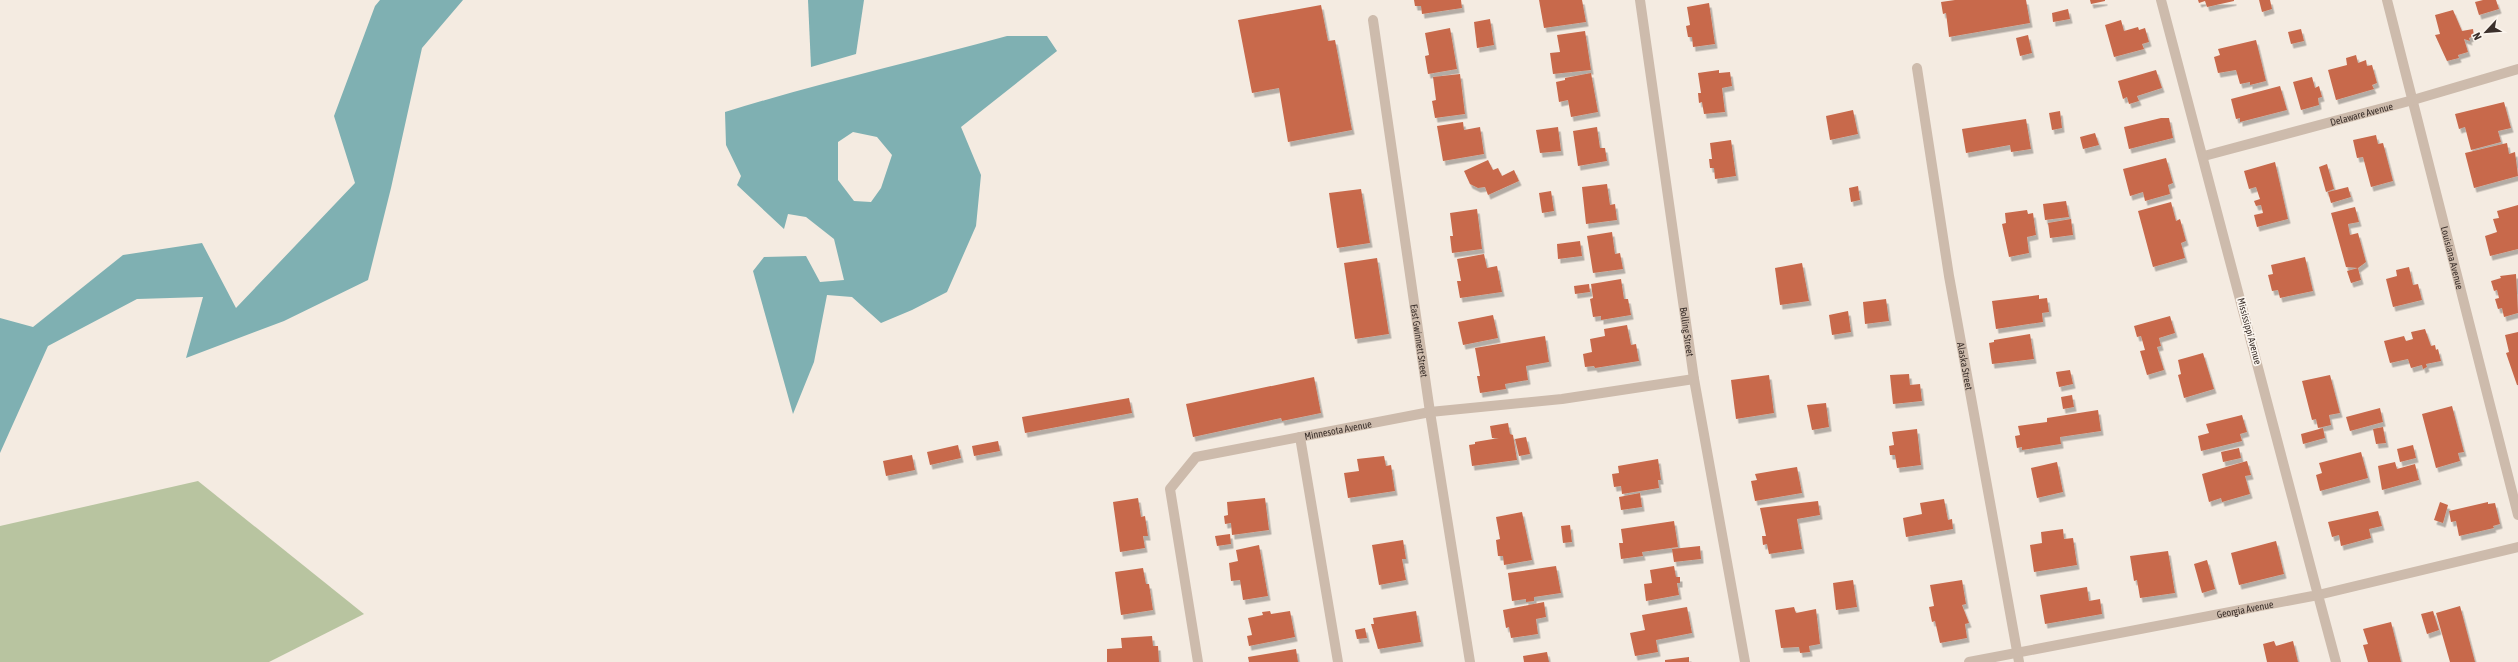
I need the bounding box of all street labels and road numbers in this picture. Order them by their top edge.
street label: Delaware Avenue [2329,101,2395,128]
street label: Louisiana Avenue [2439,225,2466,291]
street label: Mississippi Avenue [2235,297,2264,366]
street label: East Gwinnett Street [1408,303,1430,378]
street label: Bolling Street [1678,306,1696,357]
street label: Alaska Street [1955,341,1975,391]
street label: Minnesota Avenue [1304,418,1373,442]
street label: Georgia Avenue [2216,599,2275,620]

